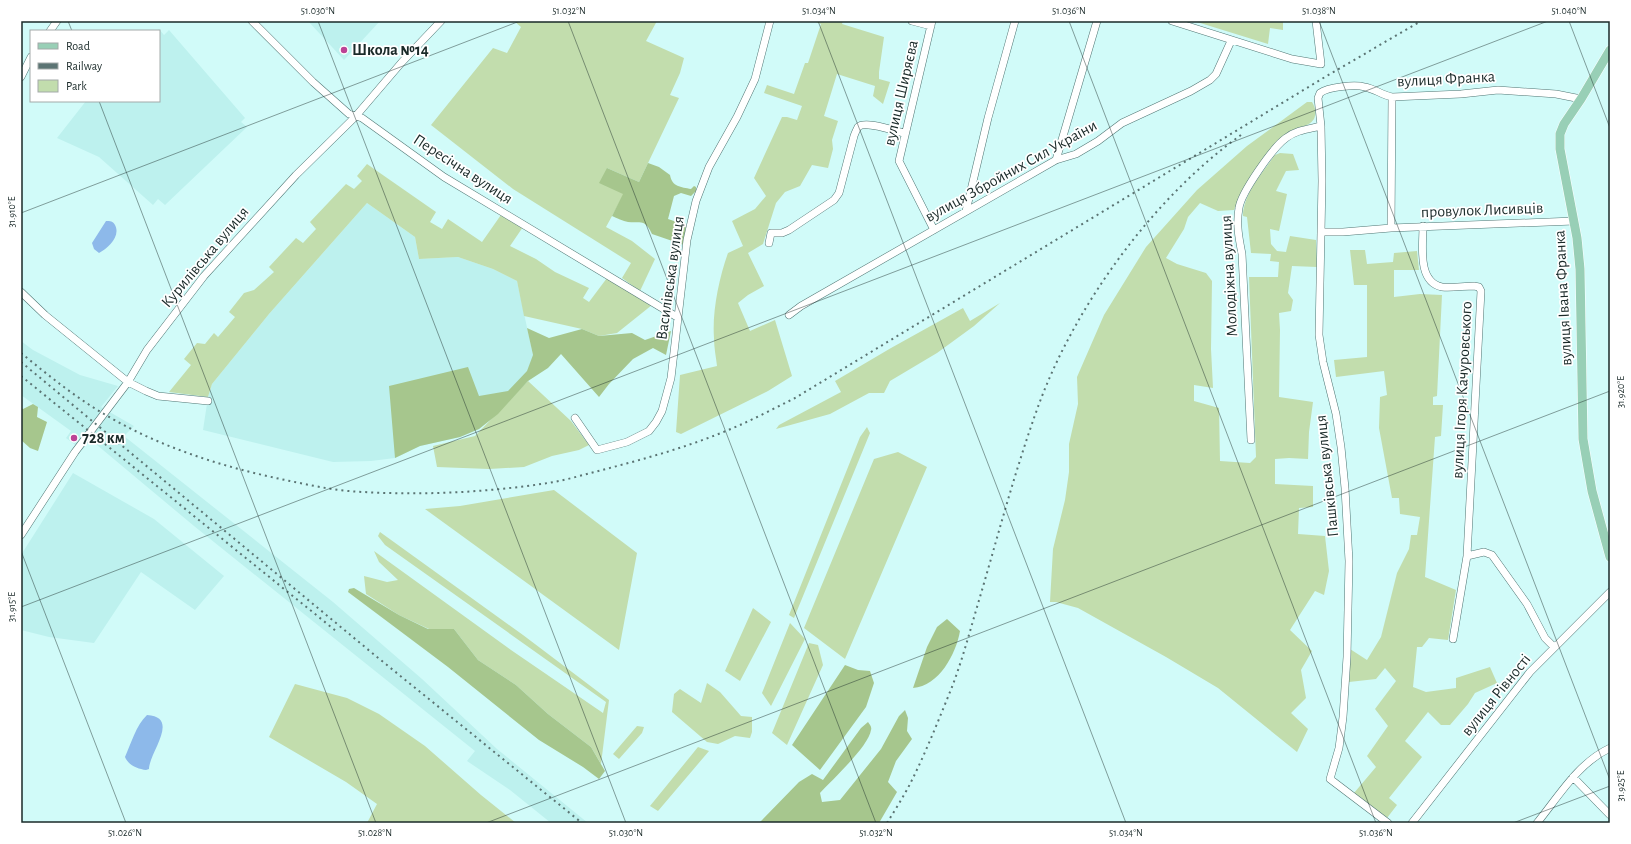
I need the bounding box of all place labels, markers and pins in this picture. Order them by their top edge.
place label: Школа №14 [352,42,429,58]
marker: Школа №14 [339,45,349,55]
place label: 728 км [82,430,125,446]
marker: 728 км [69,433,79,443]

